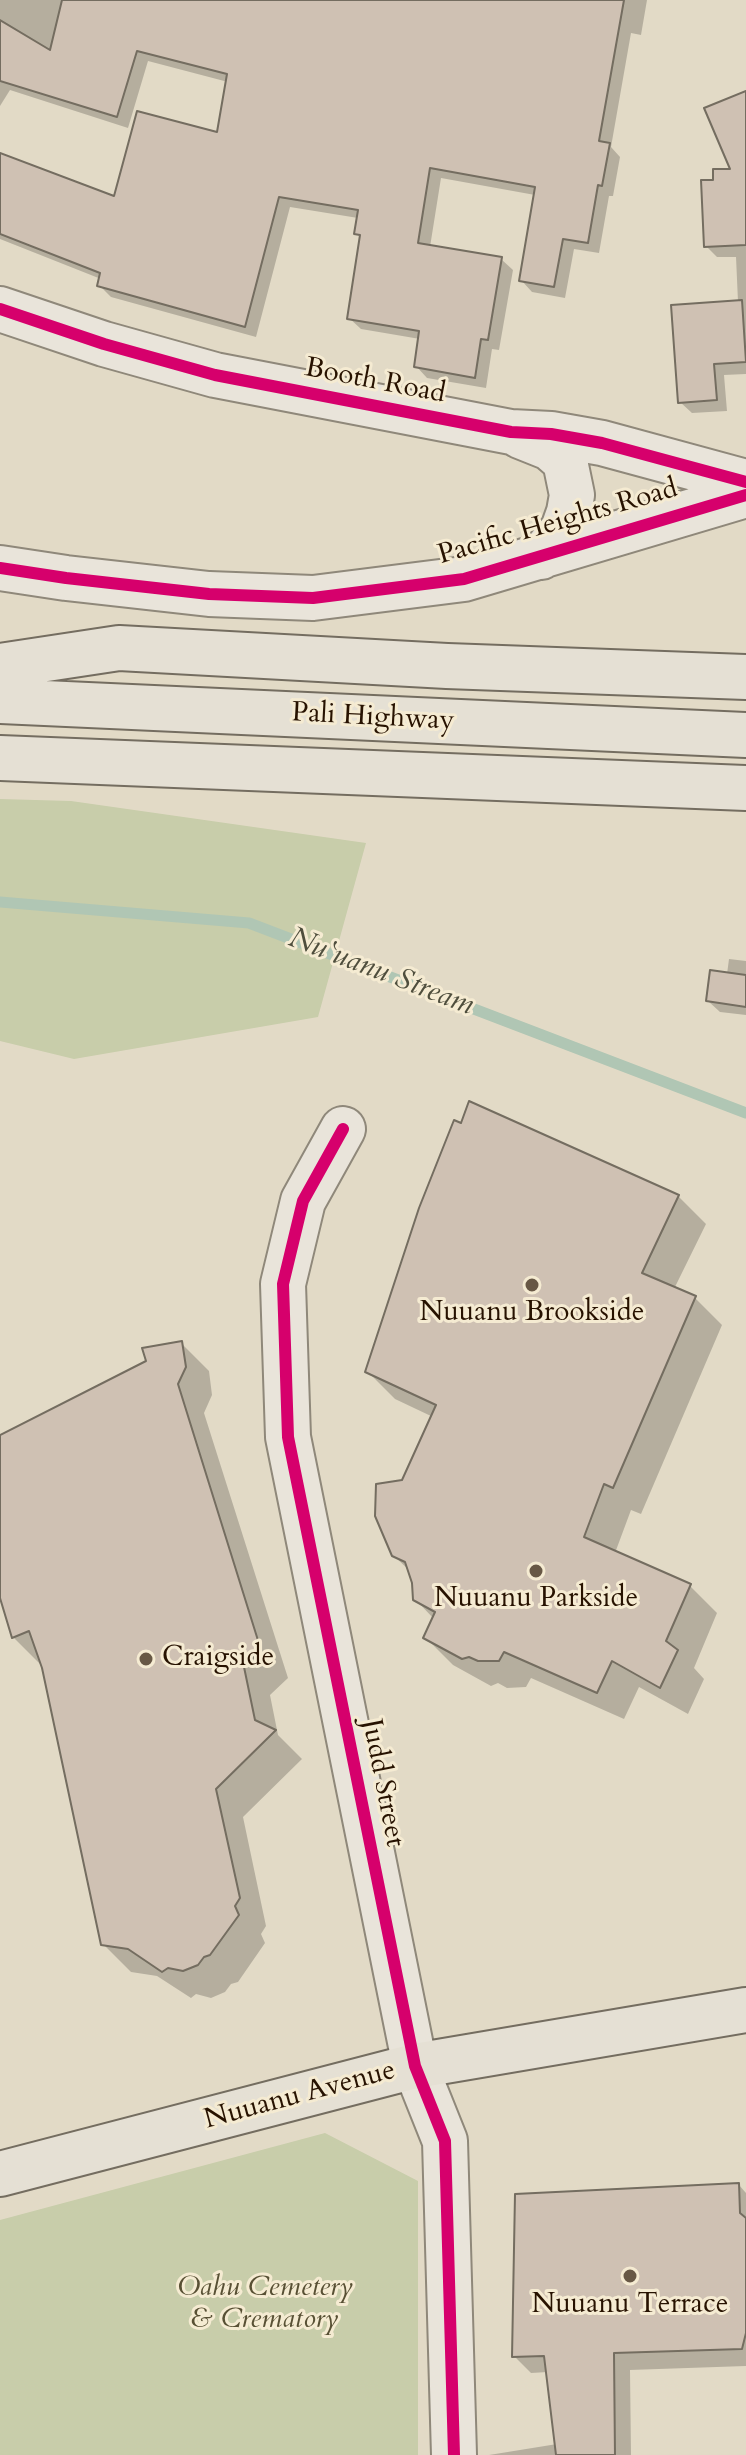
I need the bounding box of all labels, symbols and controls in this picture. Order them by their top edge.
street label: Booth Road [302,352,448,412]
street label: Pacific Heights Road [434,473,682,573]
street label: Pali Highway [291,697,455,739]
water label: Nuʻuanu Stream [283,921,479,1025]
marker: Nuuanu Brookside [523,1276,541,1294]
place label: Nuuanu Brookside [420,1297,644,1331]
marker: Nuuanu Parkside [527,1562,545,1580]
place label: Nuuanu Parkside [434,1583,638,1617]
place label: Craigside [162,1642,274,1676]
marker: Craigside [137,1650,155,1668]
street label: Judd Street [353,1716,411,1850]
street label: Nuuanu Avenue [201,2054,399,2138]
marker: Nuuanu Terrace [621,2267,639,2285]
park label: Oahu Cemetery & Crematory [177,2272,353,2338]
place label: Nuuanu Terrace [532,2289,728,2323]

